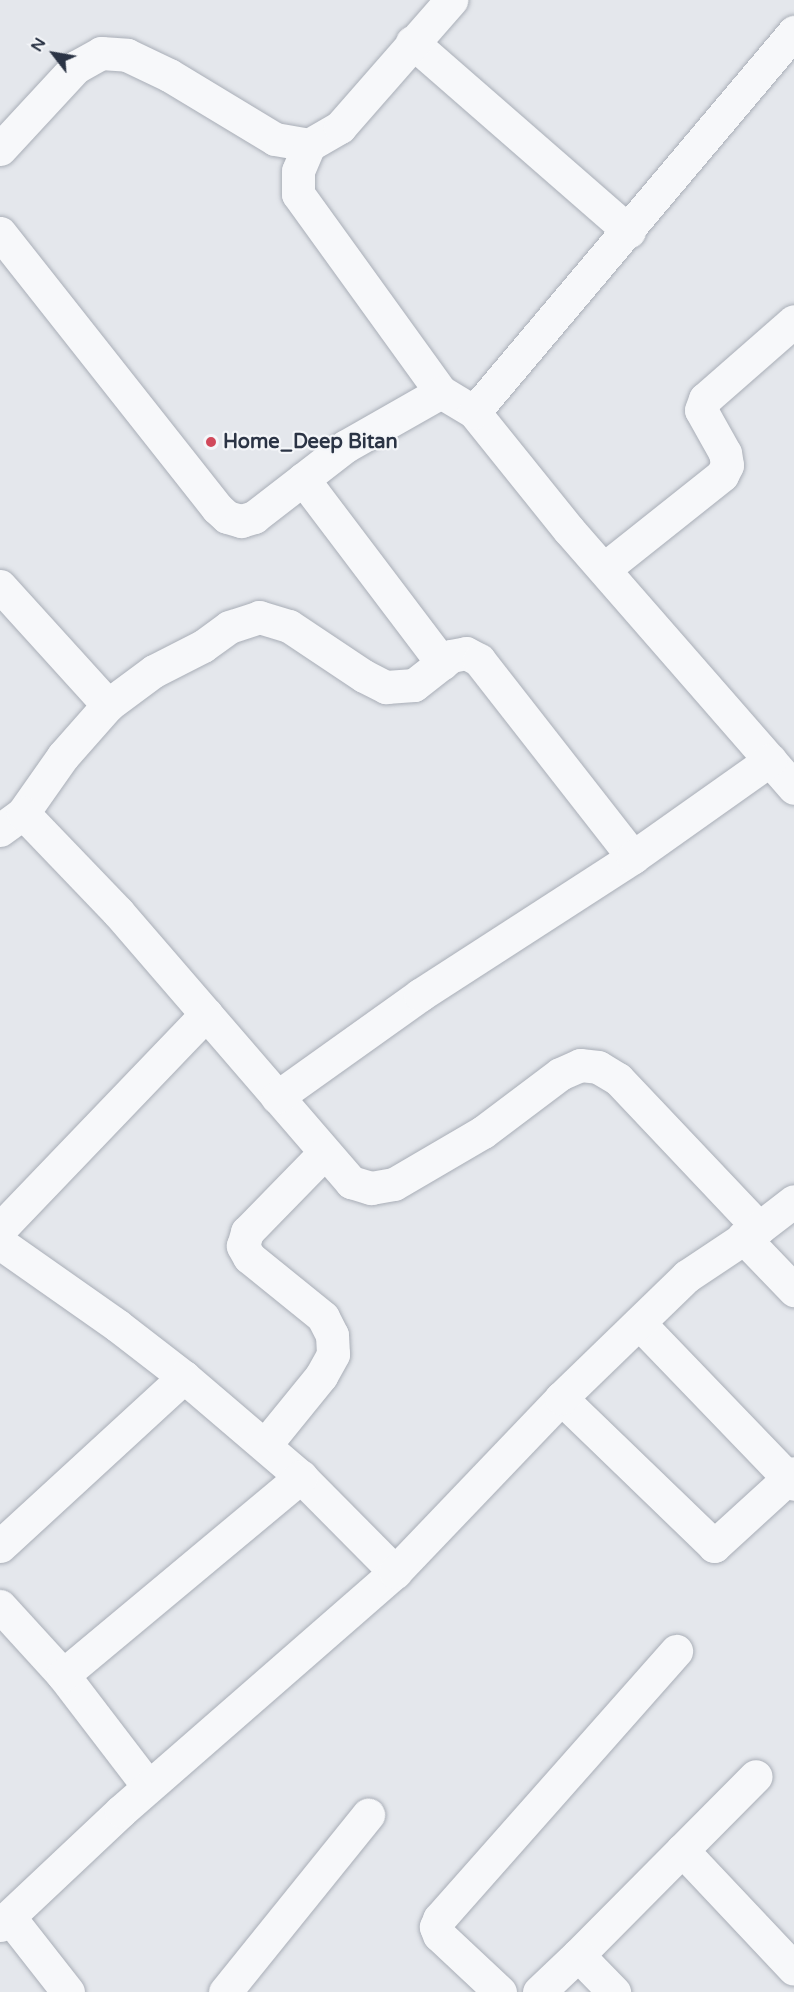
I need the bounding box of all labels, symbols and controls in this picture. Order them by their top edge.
north arrow [24,24,84,84]
text: N [27,34,50,55]
place label: Home_Deep Bitan [223,430,398,454]
marker: Home_Deep Bitan [204,435,218,449]

